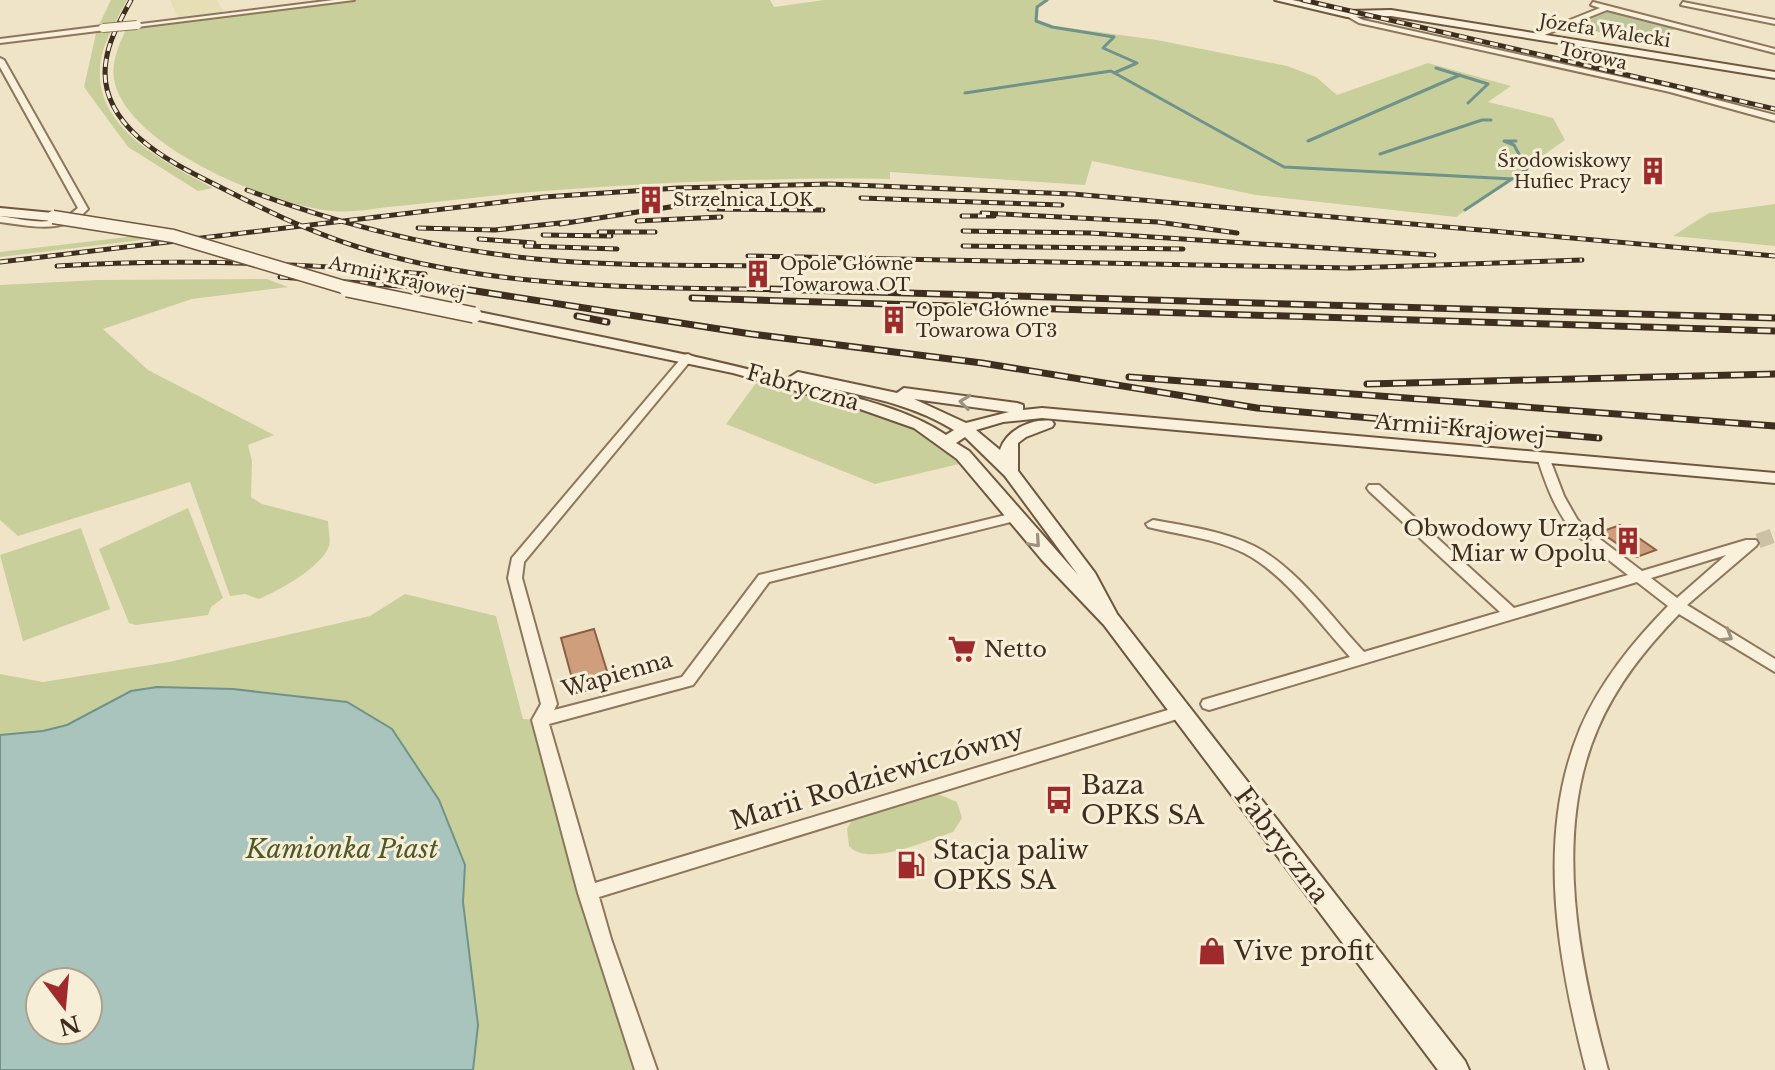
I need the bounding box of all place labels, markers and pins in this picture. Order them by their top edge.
place label: Środowiskowy Hufiec Pracy [1497,149,1631,193]
building icon: Środowiskowy Hufiec Pracy [1638,156,1668,186]
building icon: Strzelnica LOK [636,185,666,215]
place label: Strzelnica LOK [673,189,814,211]
place label: Opole Główne Towarowa OT [780,253,913,296]
building icon: Opole Główne Towarowa OT [743,259,773,289]
place label: Opole Główne Towarowa OT3 [916,299,1057,342]
building icon: Opole Główne Towarowa OT3 [879,305,909,335]
place label: Obwodowy Urząd Miar w Opolu [1403,515,1606,567]
building icon: Obwodowy Urząd Miar w Opolu [1613,526,1643,556]
supermarket icon: Netto [947,634,977,664]
place label: Netto [984,636,1047,663]
place label: Baza OPKS SA [1081,769,1205,831]
bus stop icon: Baza OPKS SA [1044,785,1074,815]
place label: Stacja paliw OPKS SA [933,834,1089,896]
fuel station icon: Stacja paliw OPKS SA [896,850,926,880]
place label: Vive profit [1233,935,1374,967]
shop icon: Vive profit [1197,936,1227,966]

